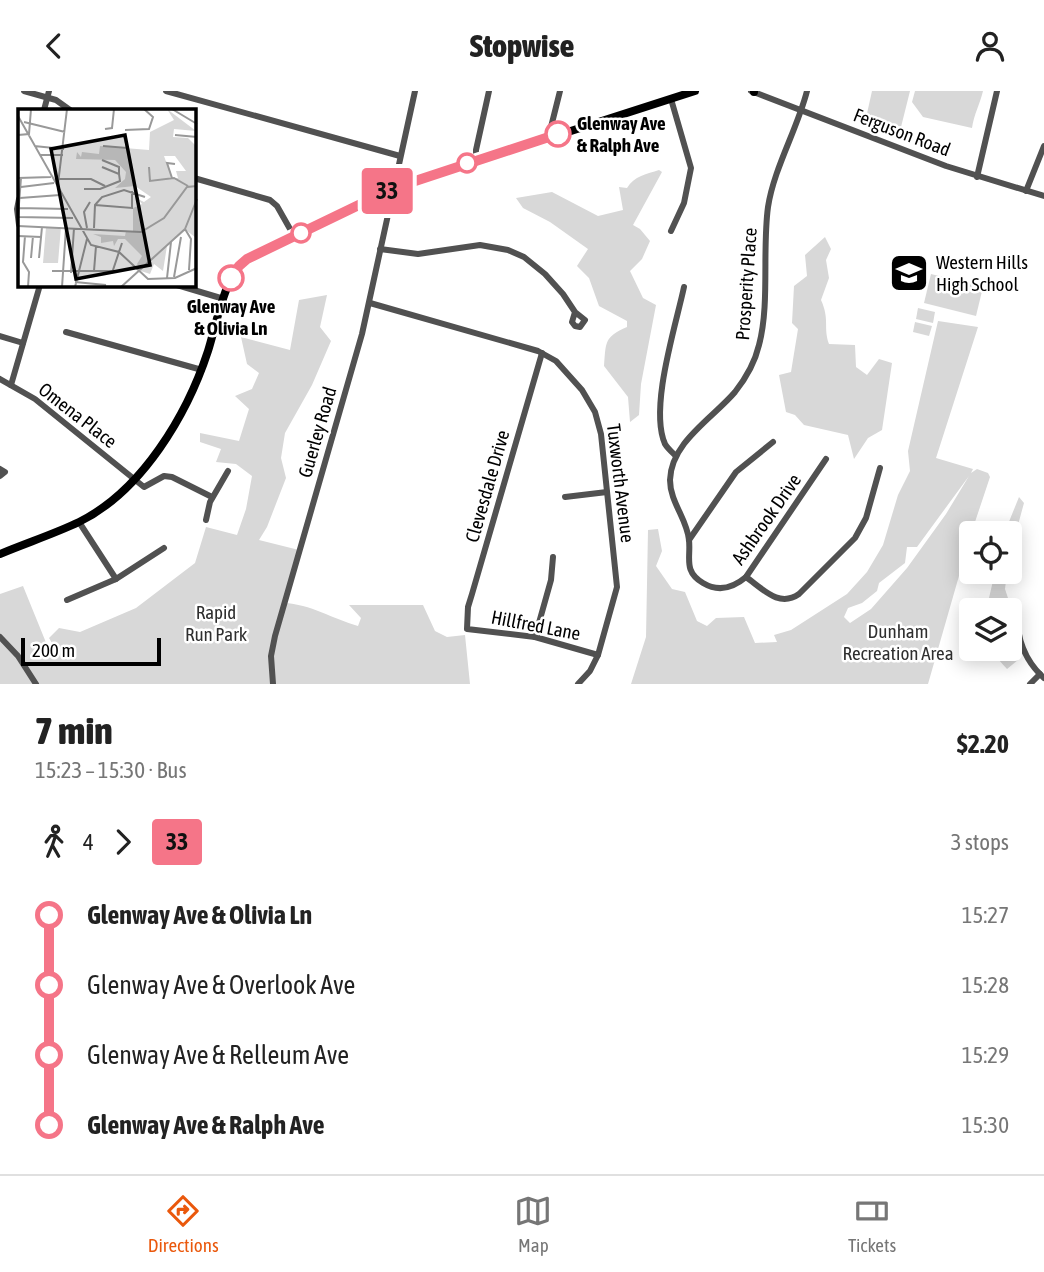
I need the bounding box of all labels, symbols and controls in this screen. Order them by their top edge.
icon: back [35,27,73,65]
text: Stopwise [470,27,574,64]
icon: person [971,27,1009,65]
street label: Ferguson Road [850,103,954,161]
inset map [18,109,196,287]
place label: Glenway Ave & Ralph Ave [577,112,666,156]
marker: Glenway Ave & Ralph Ave [545,121,571,147]
unlabelled marker [457,153,477,173]
line badge: 33 [356,168,418,214]
text: 33 [376,177,398,204]
unlabelled marker [291,223,311,243]
street label: Prosperity Place [731,227,761,341]
place label: Western Hills High School [936,251,1028,295]
school or university icon: Western Hills High School [888,252,930,294]
marker: Glenway Ave & Olivia Ln [218,265,244,291]
place label: Glenway Ave & Olivia Ln [187,295,276,339]
street label: Omena Place [35,378,121,452]
street label: Guerley Road [294,384,340,480]
street label: Tuxworth Avenue [603,422,639,544]
street label: Clevesdale Drive [460,427,514,545]
street label: Ashbrook Drive [727,469,805,569]
map controls [959,521,1022,661]
button: locate [959,521,1022,584]
button: layers [959,598,1022,661]
park label: Rapid Run Park [185,601,248,645]
street label: Hillfred Lane [489,606,583,644]
park label: Dunham Recreation Area [842,620,954,664]
scale bar [21,635,161,667]
text: 200 m [32,639,75,661]
text: 7 min [35,709,113,752]
text: $2.20 [957,729,1009,759]
text: 15:23 – 15:30 · Bus [35,757,187,783]
icon: walk [35,823,73,861]
icon: forward [104,823,142,861]
text: 33 [166,828,188,855]
text: 4 [83,829,94,855]
text: 3 stops [951,829,1009,855]
text: Glenway Ave & Olivia Ln [87,900,312,930]
text: 15:27 [962,902,1009,928]
text: Glenway Ave & Overlook Ave [87,970,355,1000]
text: 15:28 [962,972,1009,998]
text: Glenway Ave & Relleum Ave [87,1040,349,1070]
text: 15:29 [962,1042,1009,1068]
text: Glenway Ave & Ralph Ave [87,1110,325,1140]
text: 15:30 [962,1112,1009,1138]
tab: Directions [148,1192,219,1256]
tab: Map [514,1192,552,1256]
tab: Tickets [848,1192,896,1256]

